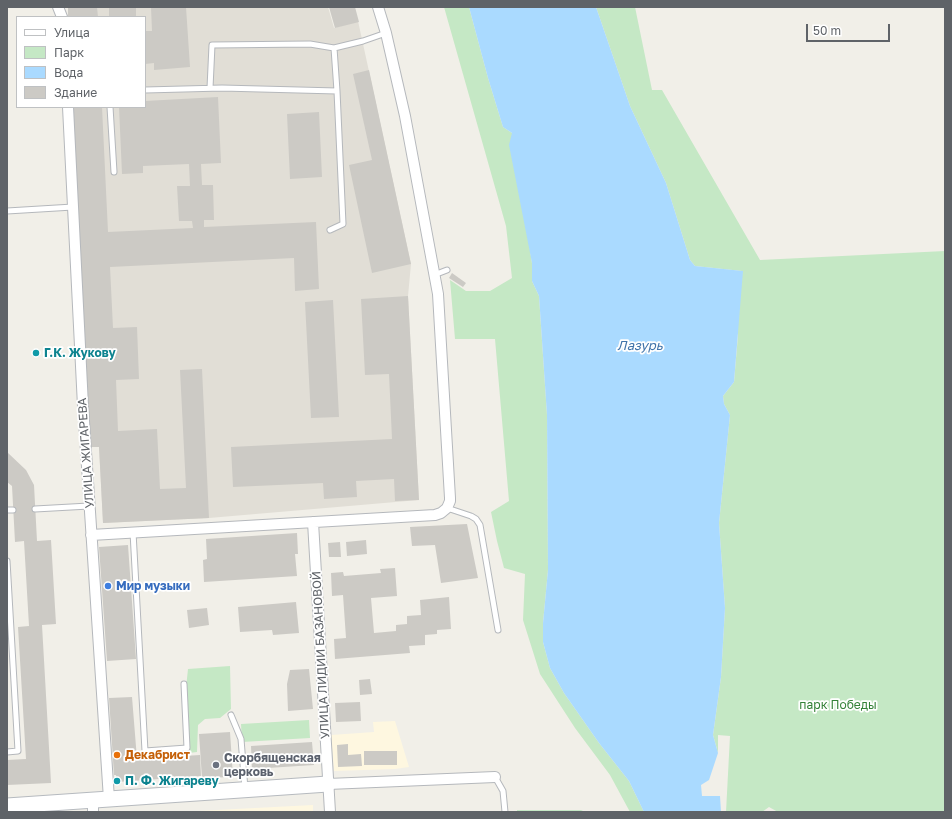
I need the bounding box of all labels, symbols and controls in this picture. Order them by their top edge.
legend [16,16,146,108]
scale bar [808,16,892,42]
text: 50 m [813,23,841,38]
text: Улица [54,25,90,40]
text: Парк [54,45,84,60]
text: Вода [54,65,83,80]
text: Здание [54,85,97,100]
water label: Лазурь [617,338,663,354]
place label: Г.К. Жукову [44,346,116,360]
marker: Г.К. Жукову [31,348,41,358]
street label: УЛИЦА ЖИГАРЕВА [75,397,97,509]
street label: УЛИЦА ЛИДИИ БАЗАНОВОЙ [309,571,333,739]
place label: Мир музыки [116,579,190,593]
marker: Мир музыки [103,581,113,591]
park label: парк Победы [799,698,877,712]
place label: Декабрист [125,748,190,762]
marker: Декабрист [112,750,122,760]
place label: Скорбященская церковь [224,751,321,779]
marker: Скорбященская церковь [211,760,221,770]
place label: П. Ф. Жигареву [125,774,219,788]
marker: П. Ф. Жигареву [112,776,122,786]

